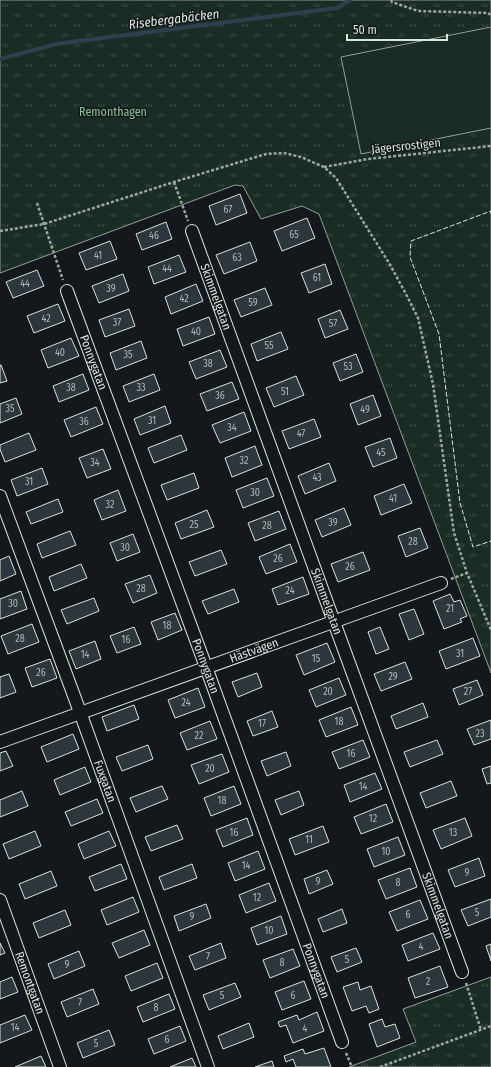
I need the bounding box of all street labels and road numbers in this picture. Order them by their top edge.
street label: Jägersrostigen [371,135,441,157]
street label: Skimmelgatan [197,262,234,332]
street label: Ponnygatan [77,333,110,392]
street label: Skimmelgatan [308,566,345,636]
street label: Hästvägen [228,635,280,666]
street label: Ponnygatan [189,637,222,696]
street label: Fuxgatan [91,758,119,804]
street label: Skimmelgatan [419,871,456,941]
street label: Ponnygatan [300,941,333,1000]
street label: Remontgatan [12,950,47,1016]

